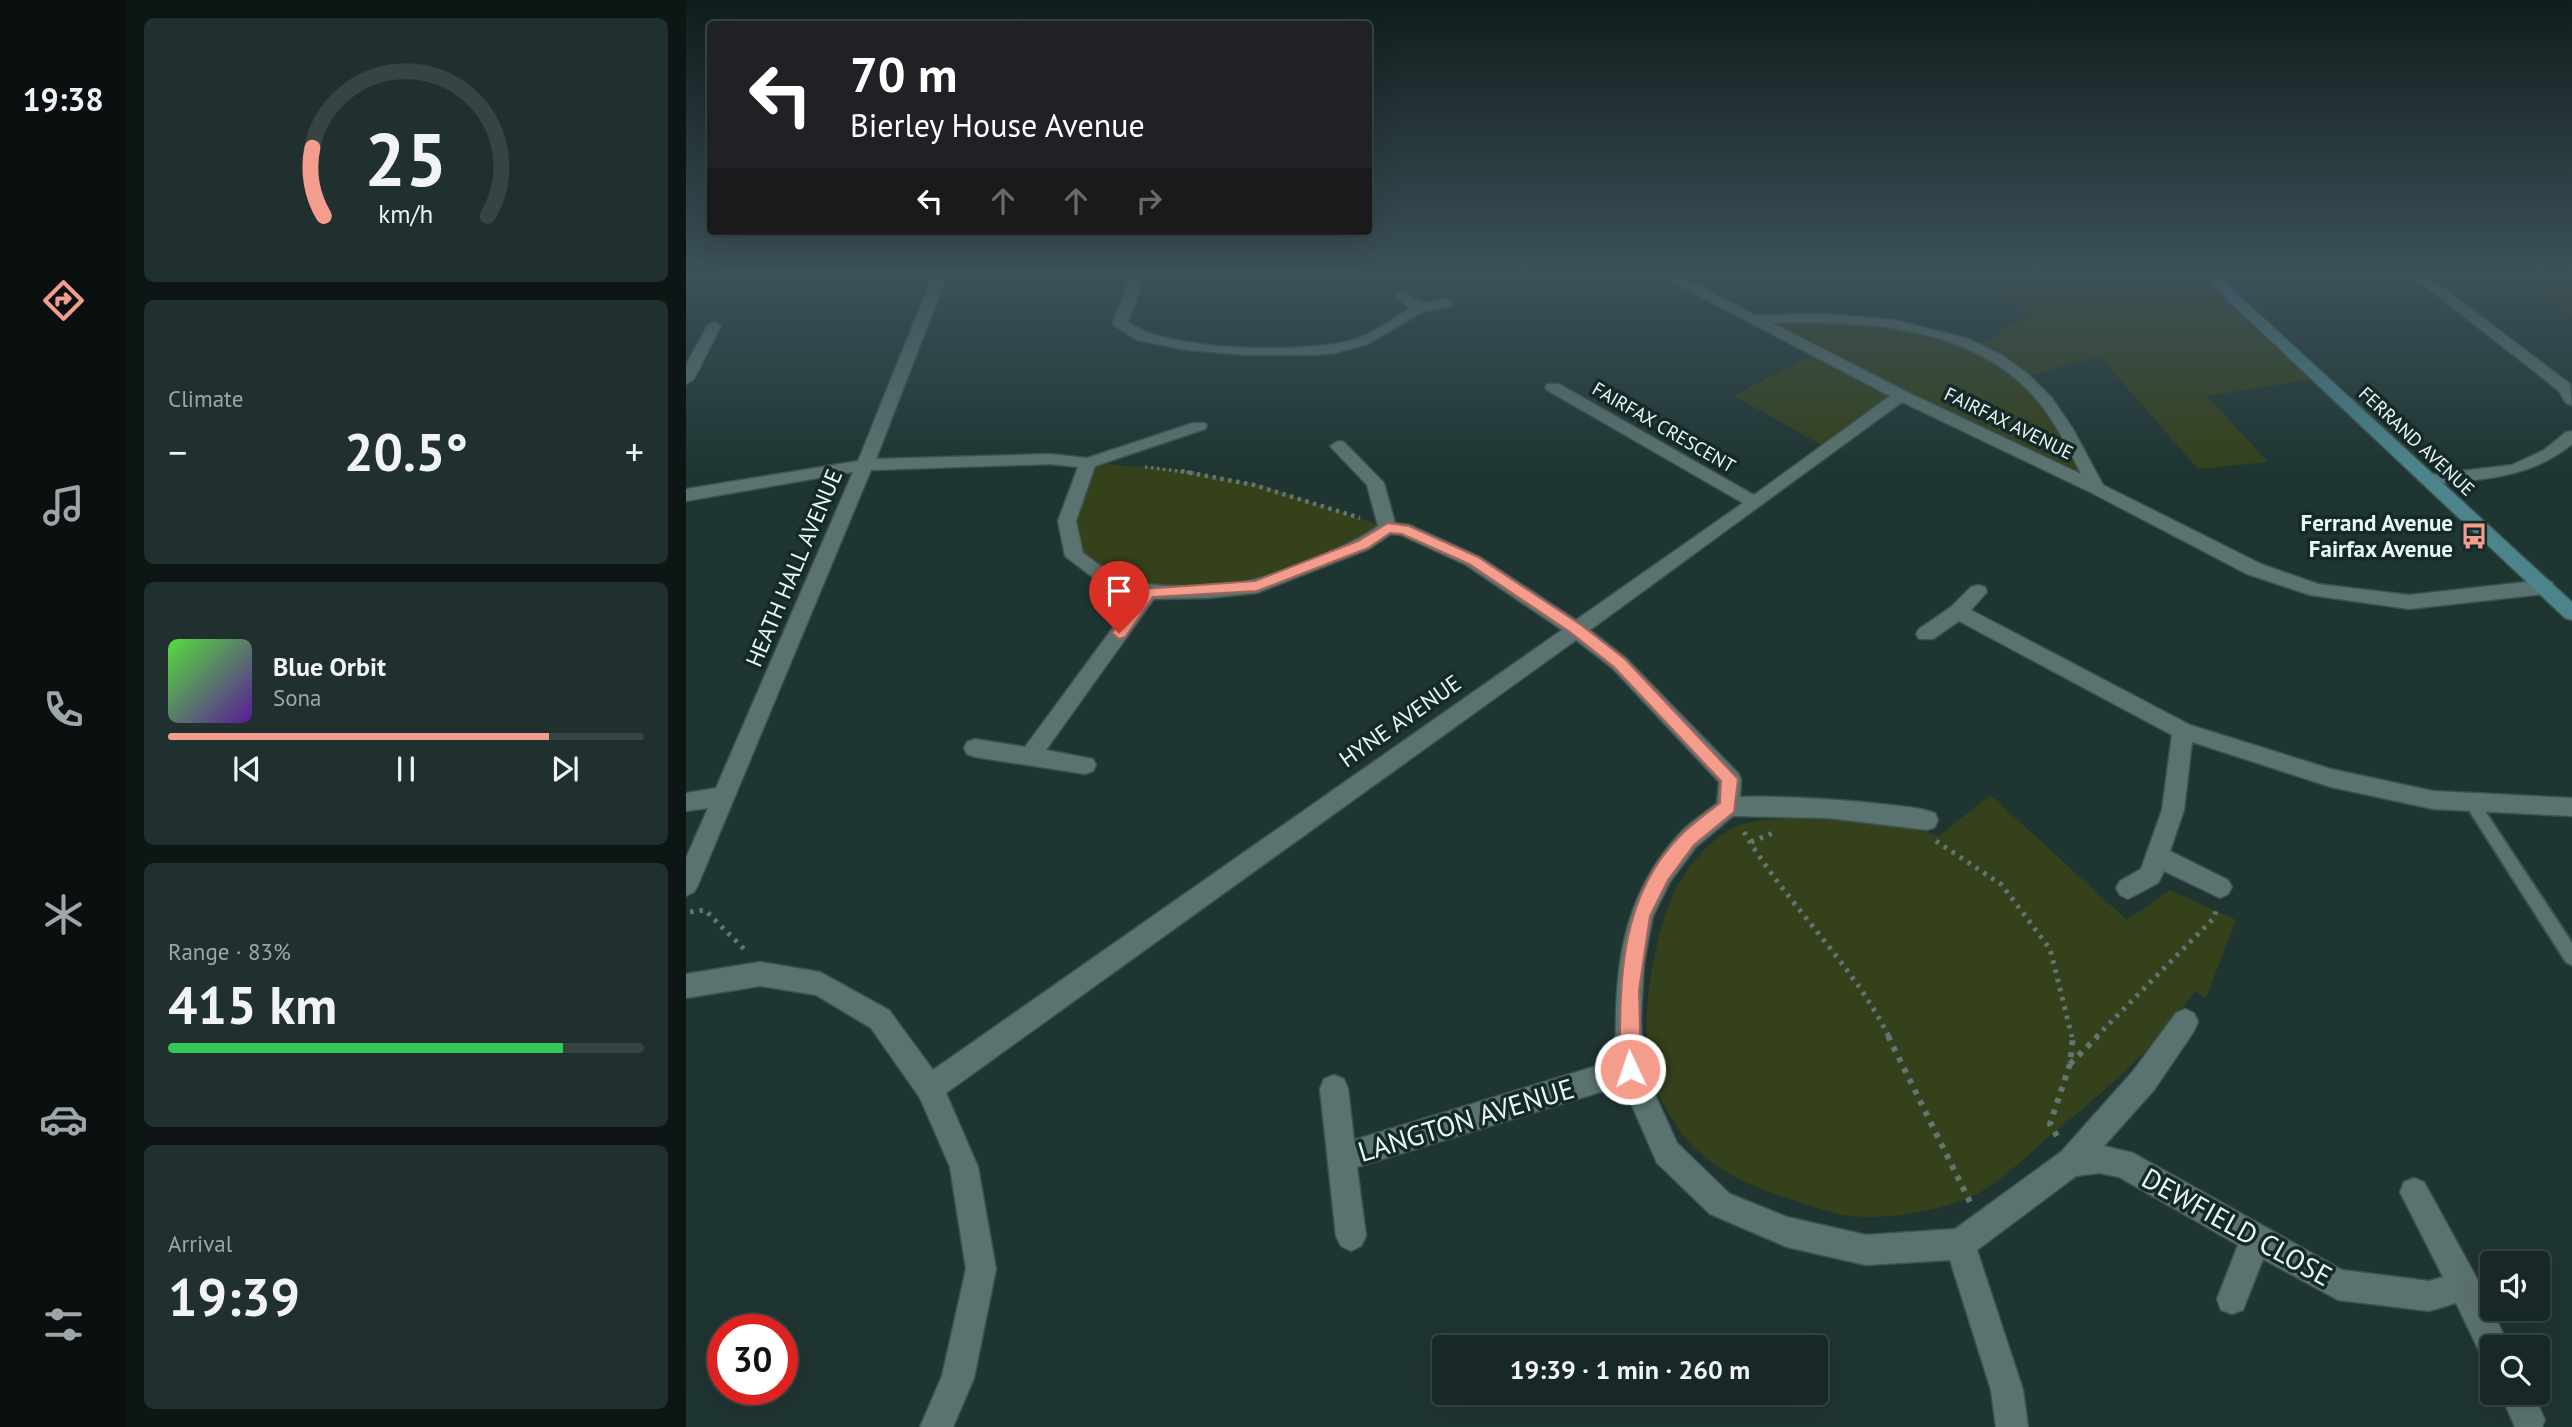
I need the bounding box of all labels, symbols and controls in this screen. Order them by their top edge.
text: 70 m [850,42,957,106]
icon: left [735,49,826,140]
text: 19:38 [22,78,104,120]
text: Bierley House Avenue [850,104,1145,146]
text: 25 [365,112,447,206]
icon: left [911,182,949,220]
icon: ahead [984,182,1022,220]
icon: ahead [1057,182,1095,220]
icon: right [1130,182,1168,220]
text: km/h [379,198,433,230]
icon: directions [39,276,88,325]
street label: FAIRFAX CRESCENT [1588,376,1740,478]
street label: FAIRFAX AVENUE [1941,381,2077,465]
street label: FERRAND AVENUE [2354,381,2480,501]
text: Climate [168,384,243,413]
text: 20.5° [344,418,468,485]
text: − [168,427,187,476]
text: + [625,427,644,476]
street label: HEATH HALL AVENUE [739,465,848,671]
icon: music [39,481,88,530]
place label: Ferrand Avenue Fairfax Avenue [2301,508,2453,563]
bus stop icon: Ferrand Avenue Fairfax Avenue [2459,521,2489,551]
pin [1089,561,1149,633]
icon: arrive [1100,572,1138,610]
text: Blue Orbit [273,650,386,683]
street label: HYNE AVENUE [1333,668,1466,773]
text: Sona [273,683,322,712]
icon: phone [39,685,88,734]
icon: previous [228,750,266,788]
icon: pause [387,750,425,788]
icon: next [546,750,584,788]
icon: climate [39,890,88,939]
text: Range · 83% [168,937,291,966]
text: 415 km [168,971,337,1038]
position arrow [1593,1032,1667,1106]
street label: LANGTON AVENUE [1353,1069,1578,1170]
icon: car [39,1095,88,1144]
street label: DEWFIELD CLOSE [2136,1159,2339,1294]
text: Arrival [168,1229,232,1258]
map controls [2480,1251,2550,1405]
button: sound [2480,1251,2550,1321]
text: 19:39 [168,1263,300,1330]
icon: filters [39,1300,88,1349]
speed limit sign: 30 [707,1314,798,1405]
button: search [2480,1335,2550,1405]
text: 19:39 · 1 min · 260 m [1510,1353,1750,1386]

